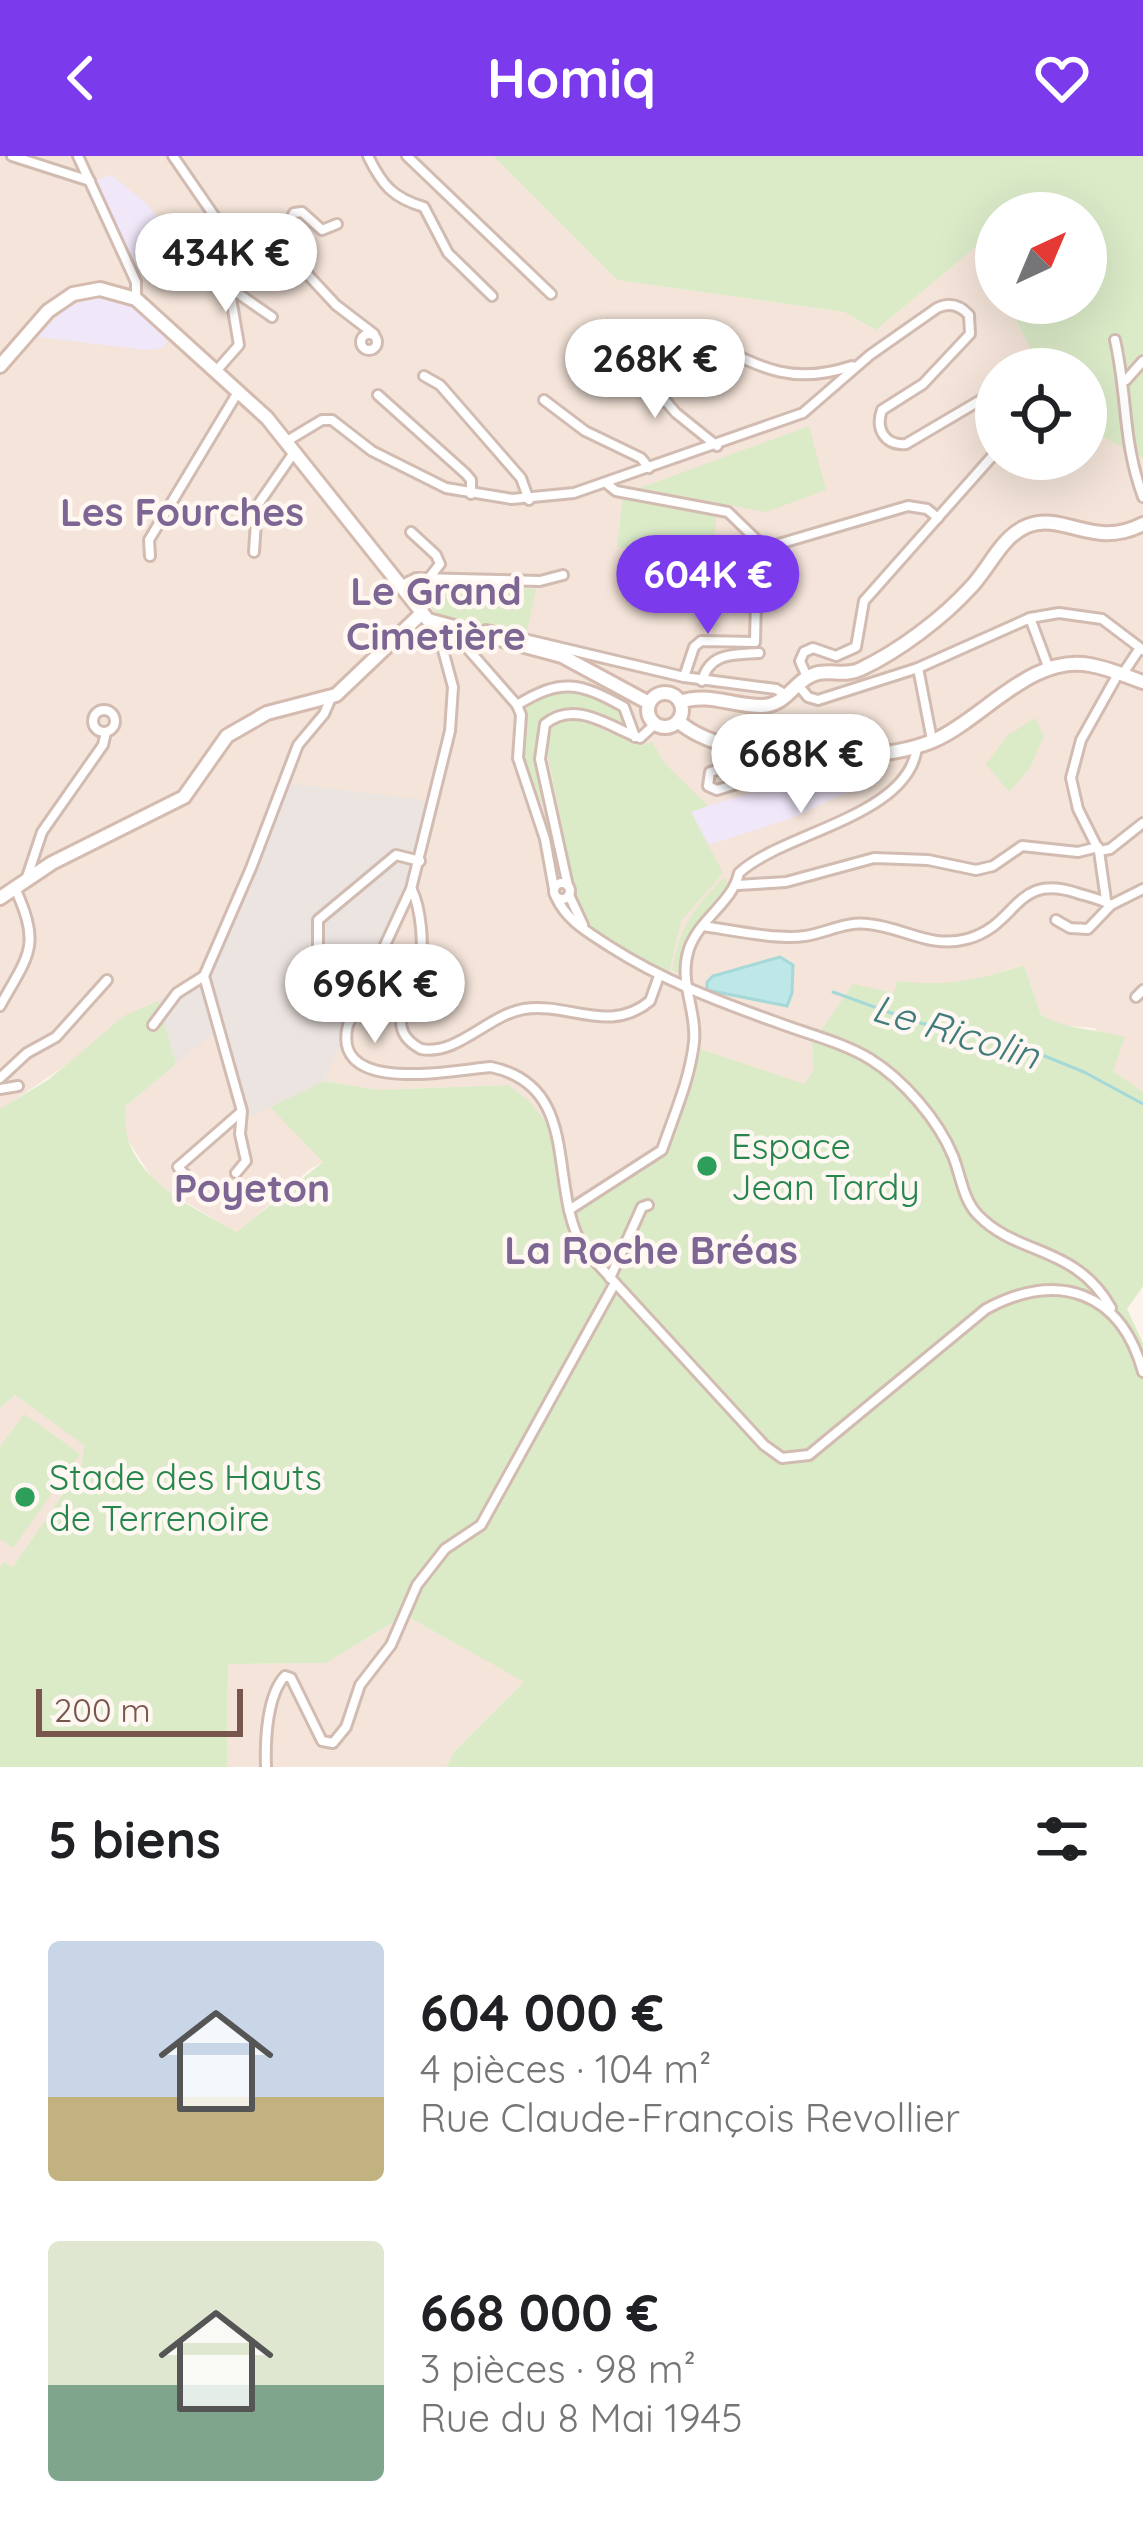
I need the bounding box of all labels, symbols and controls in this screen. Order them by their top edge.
text: Homiq [487,44,656,112]
icon: back [48,45,114,111]
icon: heart [1029,45,1095,111]
north arrow [975,192,1107,324]
map controls [975,192,1107,480]
pin: 434K € [128,213,324,315]
text: 434K € [162,227,290,276]
pin: 268K € [557,319,753,421]
text: 268K € [592,333,718,382]
button: locate [975,348,1107,480]
district label: Les Fourches [60,487,304,536]
pin: 604K € [610,535,806,637]
text: 604K € [643,549,773,598]
district label: Le Grand Cimetière [346,566,526,660]
pin: 668K € [703,714,899,816]
text: 668K € [738,728,864,777]
pin: 696K € [277,944,473,1046]
text: 696K € [312,958,438,1007]
water label: Le Ricolin [867,982,1047,1080]
place label: Espace Jean Tardy [731,1123,920,1209]
marker: Espace Jean Tardy [694,1153,720,1179]
district label: Poyeton [174,1163,330,1212]
district label: La Roche Bréas [504,1225,798,1274]
place label: Stade des Hauts de Terrenoire [49,1454,322,1540]
marker: Stade des Hauts de Terrenoire [12,1484,38,1510]
scale bar [36,1683,243,1736]
text: 200 m [54,1689,151,1730]
icon: filters [1029,1806,1095,1872]
text: 5 biens [48,1807,221,1871]
text: 604 000 € [420,1980,664,2044]
icon: home [144,1989,288,2133]
text: 4 pièces · 104 m² [420,2044,711,2093]
text: Rue Claude-François Revollier [420,2093,960,2142]
text: 668 000 € [420,2280,659,2344]
icon: home [144,2289,288,2433]
text: 3 pièces · 98 m² [420,2344,696,2393]
text: Rue du 8 Mai 1945 [420,2393,743,2442]

